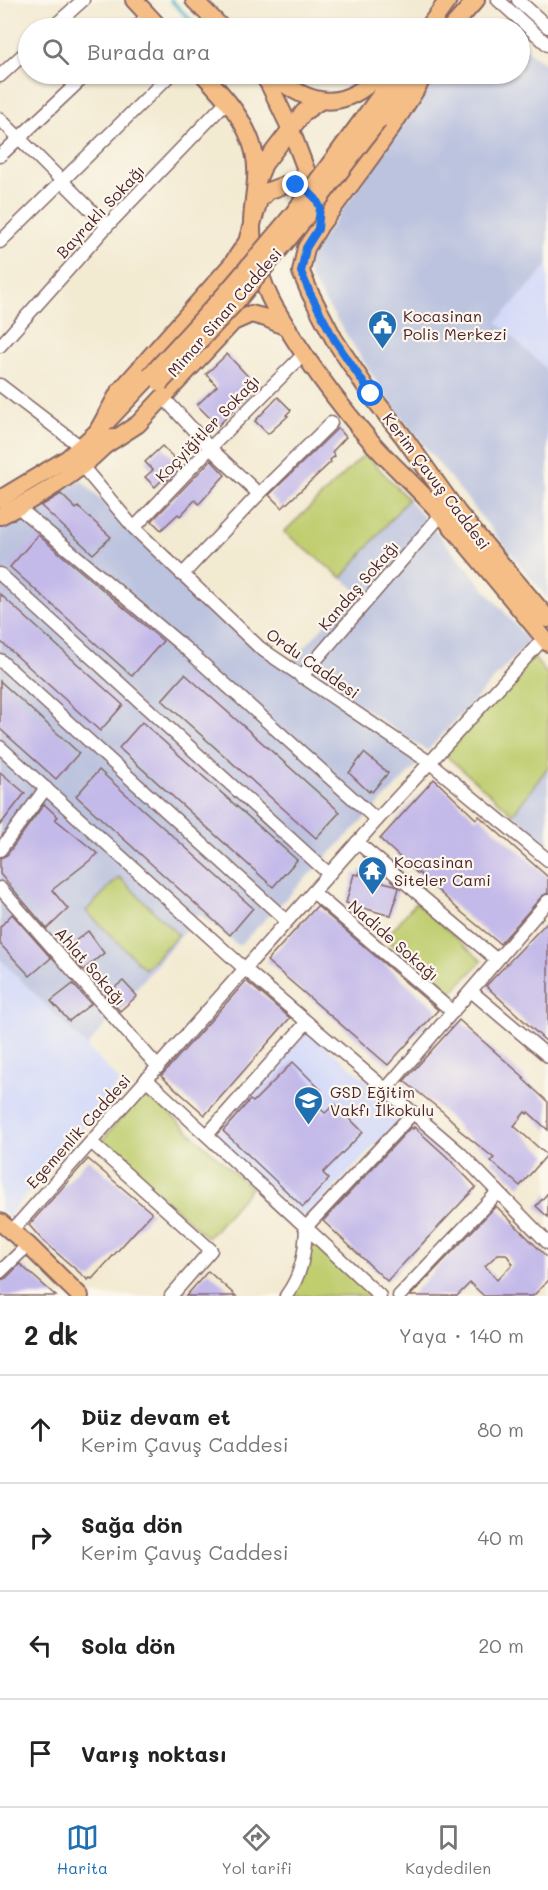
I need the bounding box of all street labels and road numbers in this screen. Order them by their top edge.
street label: Bayraklı Sokağı [51,160,149,262]
street label: Mimar Sinan Caddesi [162,243,286,381]
street label: Koçyiğitler Sokağı [150,370,264,486]
street label: Kerim Çavuş Caddesi [379,408,495,554]
street label: Kandaş Sokağı [313,536,403,634]
street label: Ordu Caddesi [262,623,364,703]
street label: Nadide Sokağı [344,895,444,985]
street label: Ahlat Sokağı [51,922,131,1010]
street label: Egemenlik Caddesi [21,1069,135,1193]

